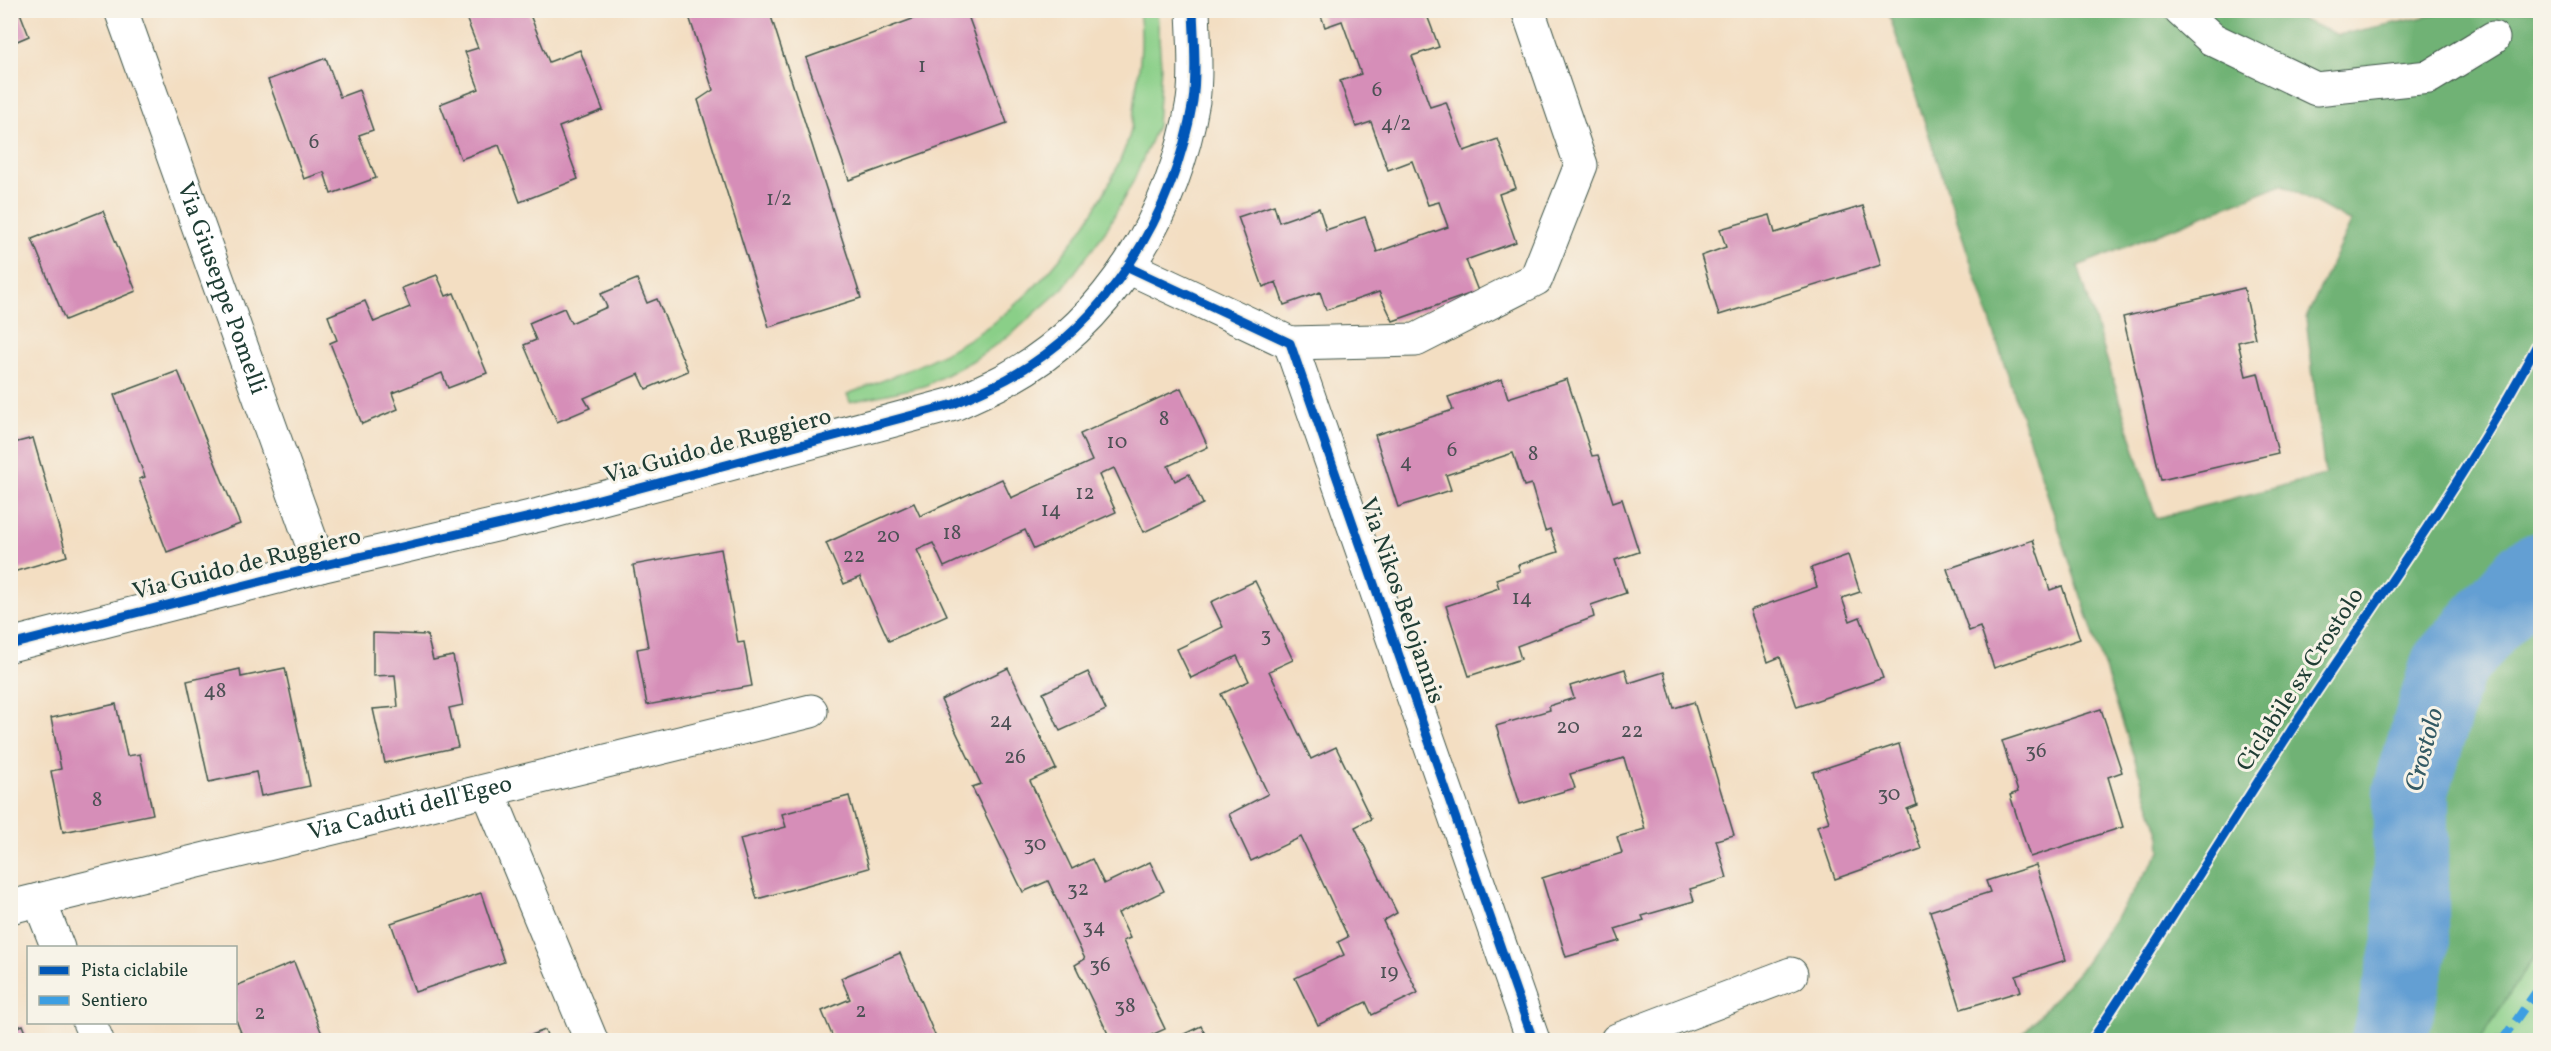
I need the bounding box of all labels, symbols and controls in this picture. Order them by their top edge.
house number: 1 [918,52,926,81]
house number: 6 [1372,76,1382,105]
house number: 4/2 [1381,110,1411,139]
house number: 6 [309,128,319,157]
street label: Via Giuseppe Pomelli [167,178,274,400]
house number: 1/2 [766,185,792,214]
street label: Via Guido de Ruggiero [600,400,836,494]
house number: 8 [1159,405,1169,434]
house number: 10 [1107,428,1127,457]
house number: 6 [1447,436,1457,465]
house number: 8 [1528,440,1538,469]
house number: 4 [1400,448,1412,477]
house number: 12 [1075,479,1095,508]
street label: Via Nikos Belojannis [1350,493,1452,709]
house number: 14 [1041,496,1061,525]
house number: 18 [943,519,961,548]
street label: Via Guido de Ruggiero [129,520,365,610]
house number: 20 [876,522,900,551]
house number: 22 [843,542,865,571]
street label: Ciclabile sx Crostolo [2229,581,2373,779]
house number: 14 [1512,584,1532,613]
house number: 3 [1261,621,1271,650]
house number: 48 [204,677,226,706]
water label: Crostolo [2397,704,2453,796]
house number: 24 [989,707,1013,736]
house number: 20 [1556,713,1580,742]
house number: 22 [1621,717,1643,746]
house number: 36 [2025,737,2047,766]
house number: 26 [1004,743,1026,772]
street label: Via Caduti dell'Egeo [305,768,516,850]
house number: 30 [1878,780,1900,809]
house number: 8 [92,786,102,815]
house number: 30 [1024,830,1046,859]
house number: 32 [1067,875,1089,904]
house number: 34 [1082,913,1106,942]
legend [27,946,237,1024]
house number: 36 [1089,951,1111,980]
house number: 19 [1379,958,1399,987]
text: Pista ciclabile [81,959,188,984]
text: Sentiero [81,989,148,1014]
house number: 38 [1114,992,1136,1021]
house number: 2 [855,997,867,1026]
house number: 2 [254,999,266,1028]

